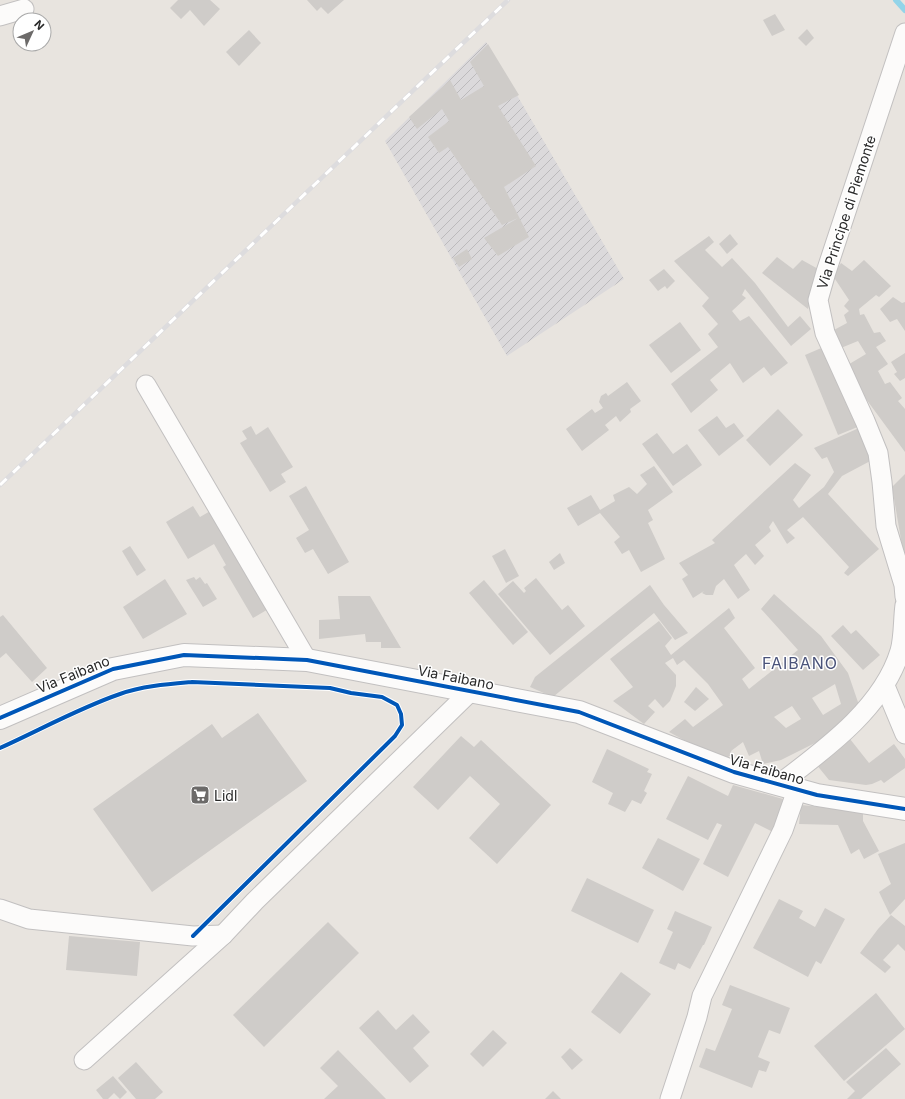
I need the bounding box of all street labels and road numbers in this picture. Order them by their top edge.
street label: Via Principe di Piemonte [813,133,879,291]
street label: Via Faibano [34,652,112,696]
street label: Via Faibano [416,661,496,693]
street label: Via Faibano [728,750,806,788]

